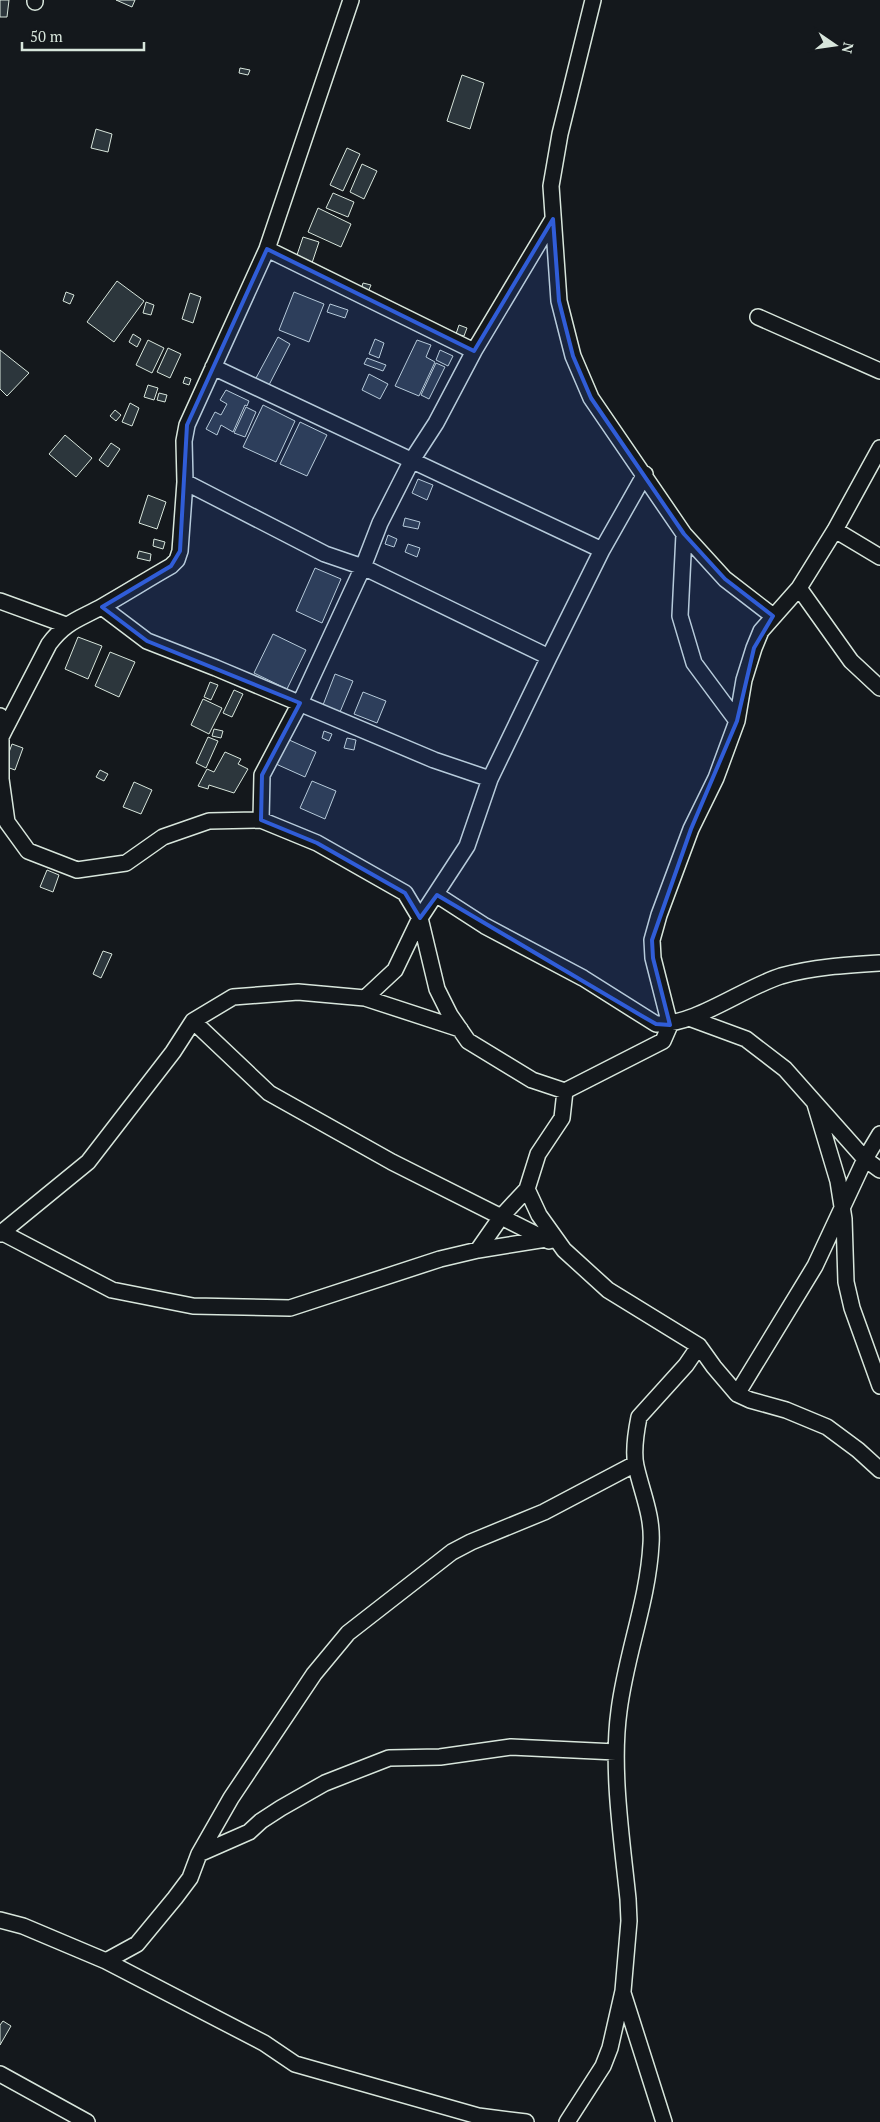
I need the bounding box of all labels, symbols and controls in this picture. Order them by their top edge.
scale bar [22,20,145,52]
north arrow [810,20,860,70]
text: 50 m [30,26,63,46]
text: N [838,41,859,56]

